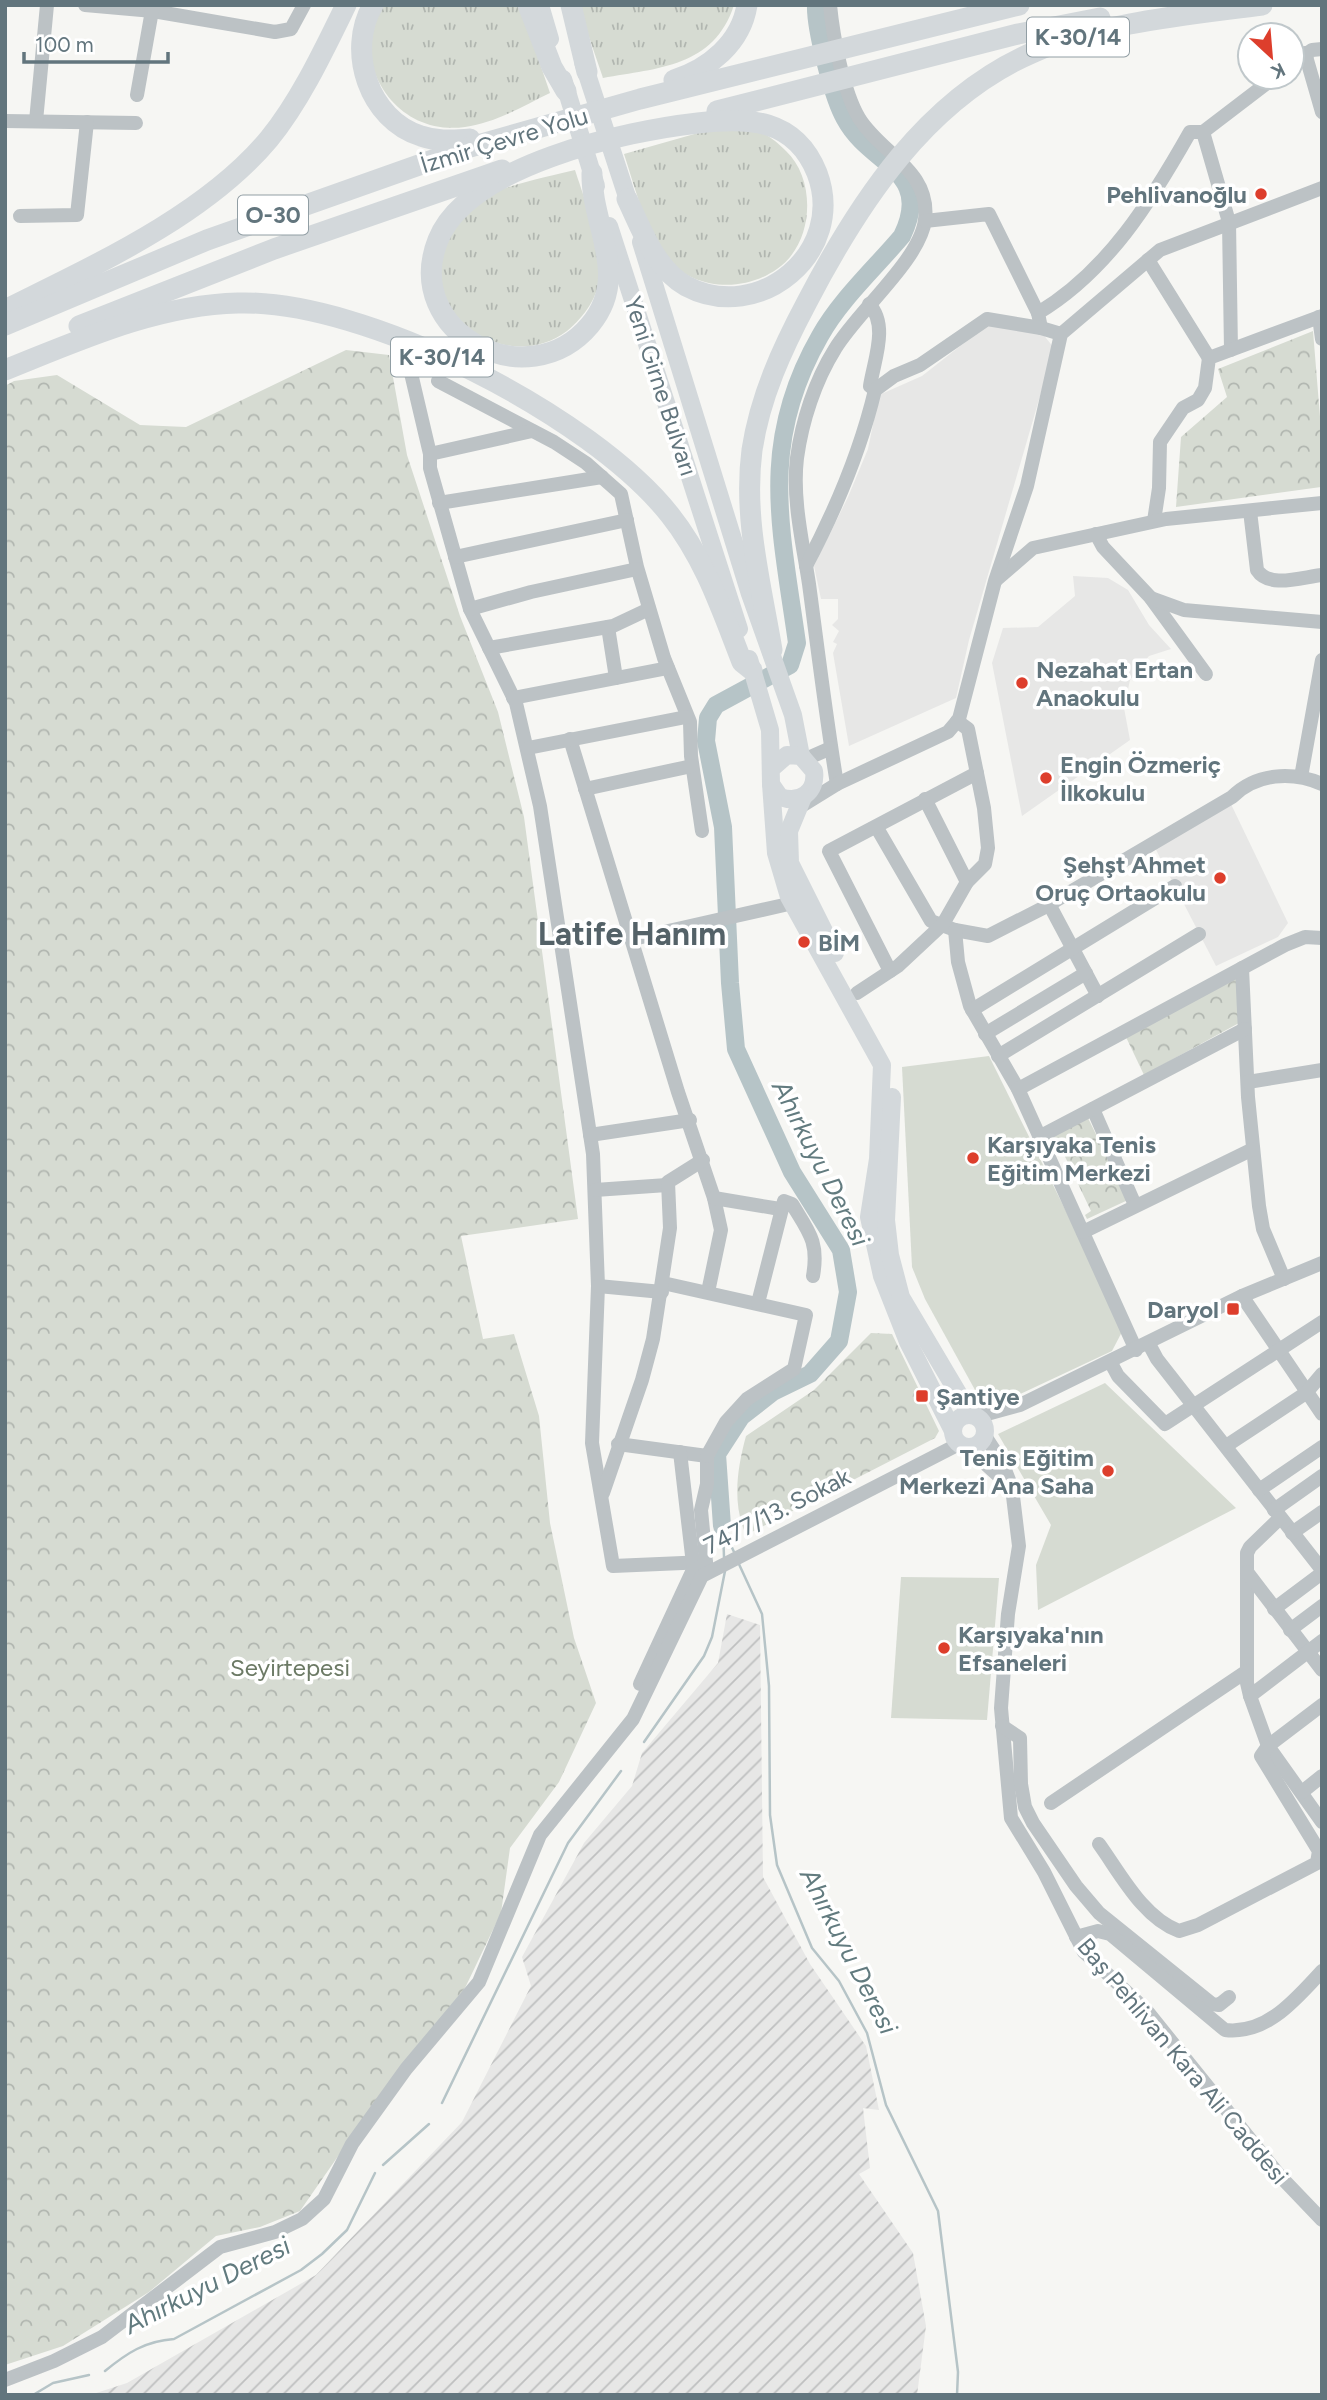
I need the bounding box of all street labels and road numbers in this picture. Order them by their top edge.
road number: K-30/14 [1027,18,1129,56]
street label: İzmir Çevre Yolu [417,101,591,179]
road number: O-30 [238,196,308,234]
street label: Yeni Girne Bulvarı [618,293,704,479]
road number: K-30/14 [391,338,493,376]
street label: 7477/13. Sokak [699,1461,855,1560]
street label: Baş Pehlivan Kara Ali Caddesi [1071,1932,1295,2190]

